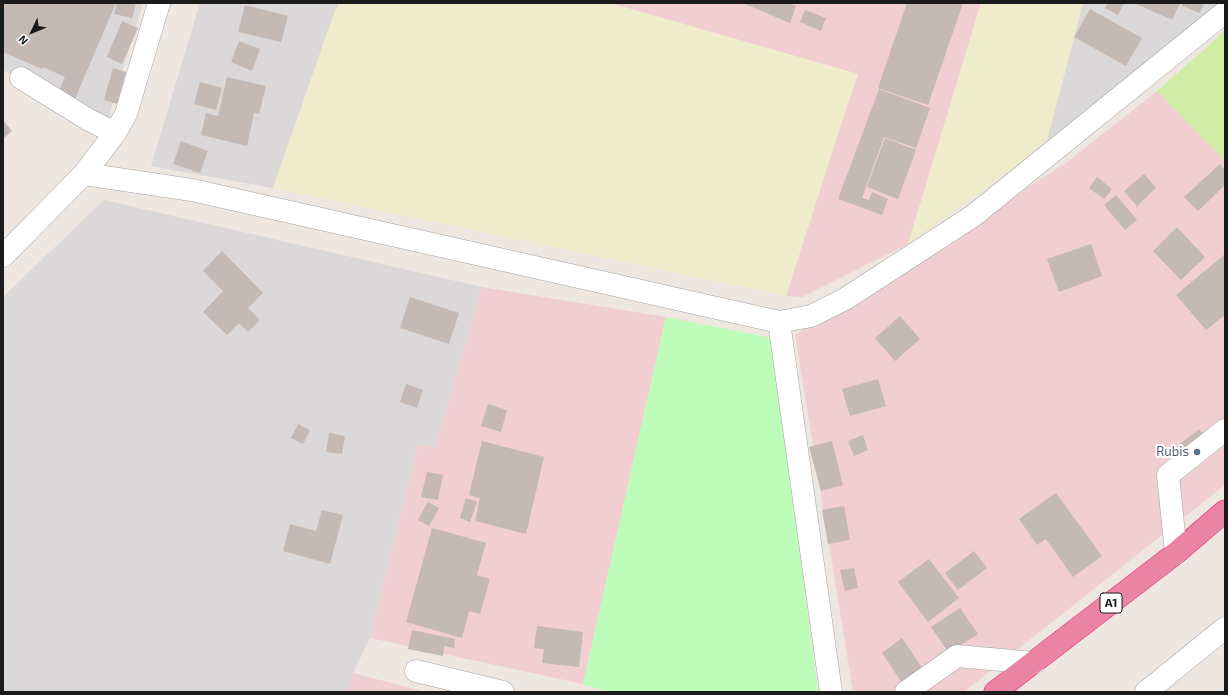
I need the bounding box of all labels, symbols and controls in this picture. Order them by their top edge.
north arrow [12,12,52,52]
text: N [15,33,30,48]
place label: Rubis [1156,444,1189,460]
marker: Rubis [1192,447,1202,457]
road number: A1 [1100,593,1122,613]

